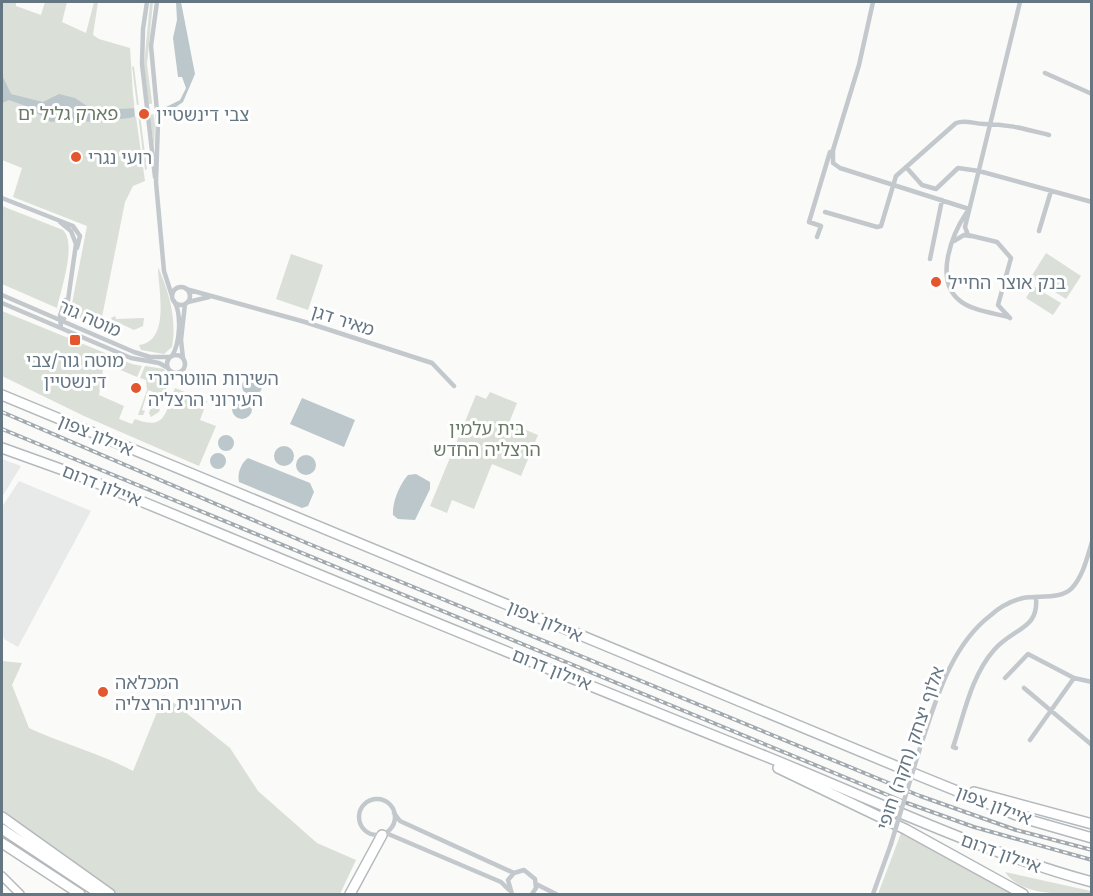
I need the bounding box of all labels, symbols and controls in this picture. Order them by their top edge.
park label: פארק גליל ים [18,103,118,124]
place label: צבי דינשטיין [156,104,249,125]
marker: צבי דינשטיין [137,107,151,121]
place label: רועי נגרי [88,147,152,168]
marker: רועי נגרי [69,150,83,164]
place label: בנק אוצר החייל [948,272,1066,293]
marker: בנק אוצר החייל [929,275,943,289]
street label: מוטה גור [56,295,125,341]
street label: מאיר דגן [309,300,377,340]
marker: מוטה גור/צבי דינשטיין [68,333,82,347]
place label: מוטה גור/צבי דינשטיין [26,350,124,392]
place label: השירות הווטרינרי העירוני הרצליה [148,368,279,410]
marker: השירות הווטרינרי העירוני הרצליה [129,381,143,395]
street label: איילון צפון [55,410,137,460]
park label: בית עלמין הרצליה החדש [433,418,541,460]
street label: איילון דרום [59,460,145,510]
street label: איילון צפון [504,596,586,646]
street label: איילון דרום [509,644,595,694]
street label: אלוף יצחק (חקה) חופי [872,663,948,833]
place label: המכלאה העירונית הרצליה [115,672,242,714]
marker: המכלאה העירונית הרצליה [96,685,110,699]
street label: איילון צפון [953,781,1035,829]
street label: איילון דרום [958,829,1044,877]

